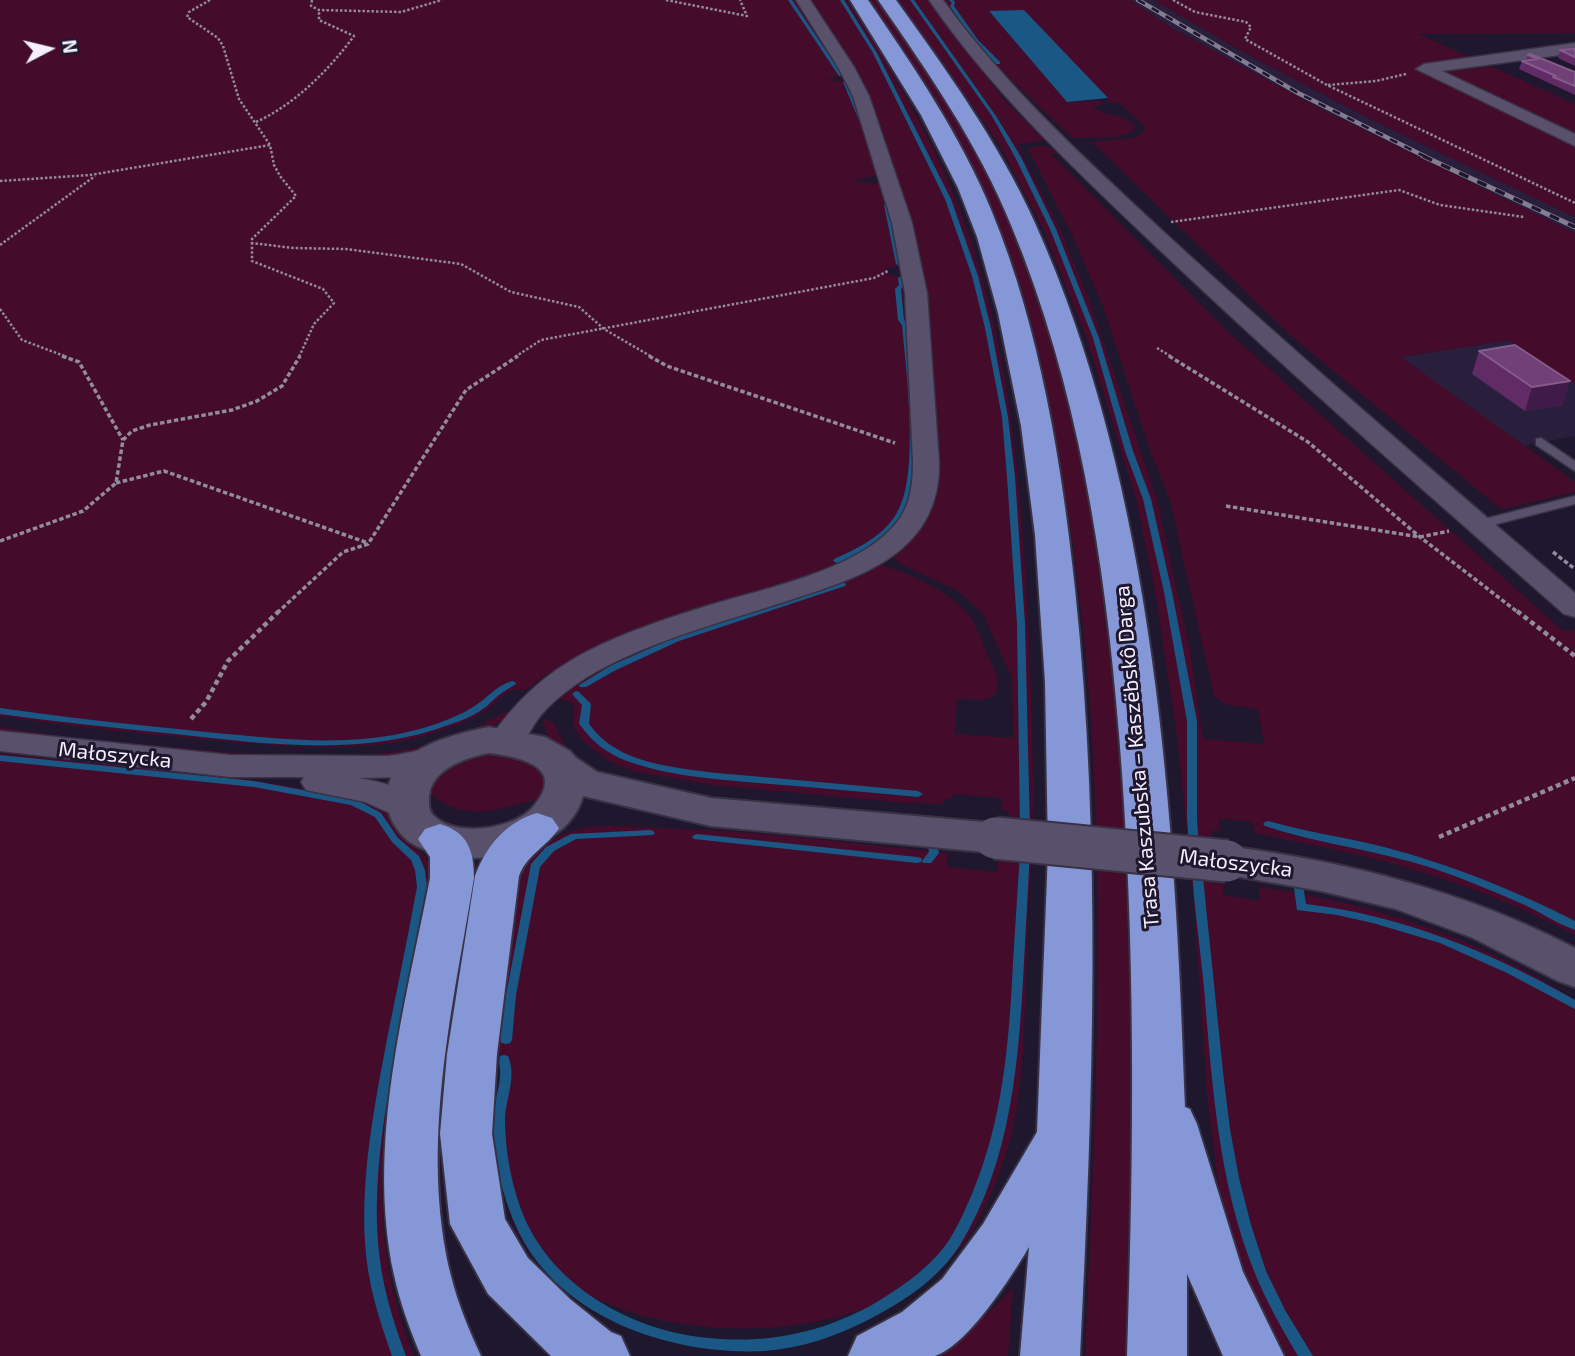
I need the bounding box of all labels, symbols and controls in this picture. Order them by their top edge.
north arrow [14,14,84,84]
text: N [58,38,83,55]
street label: Trasa Kaszubska – Kaszëbskô Darga [1109,584,1165,930]
street label: Małoszycka [57,737,173,773]
street label: Małoszycka [1178,844,1294,882]

